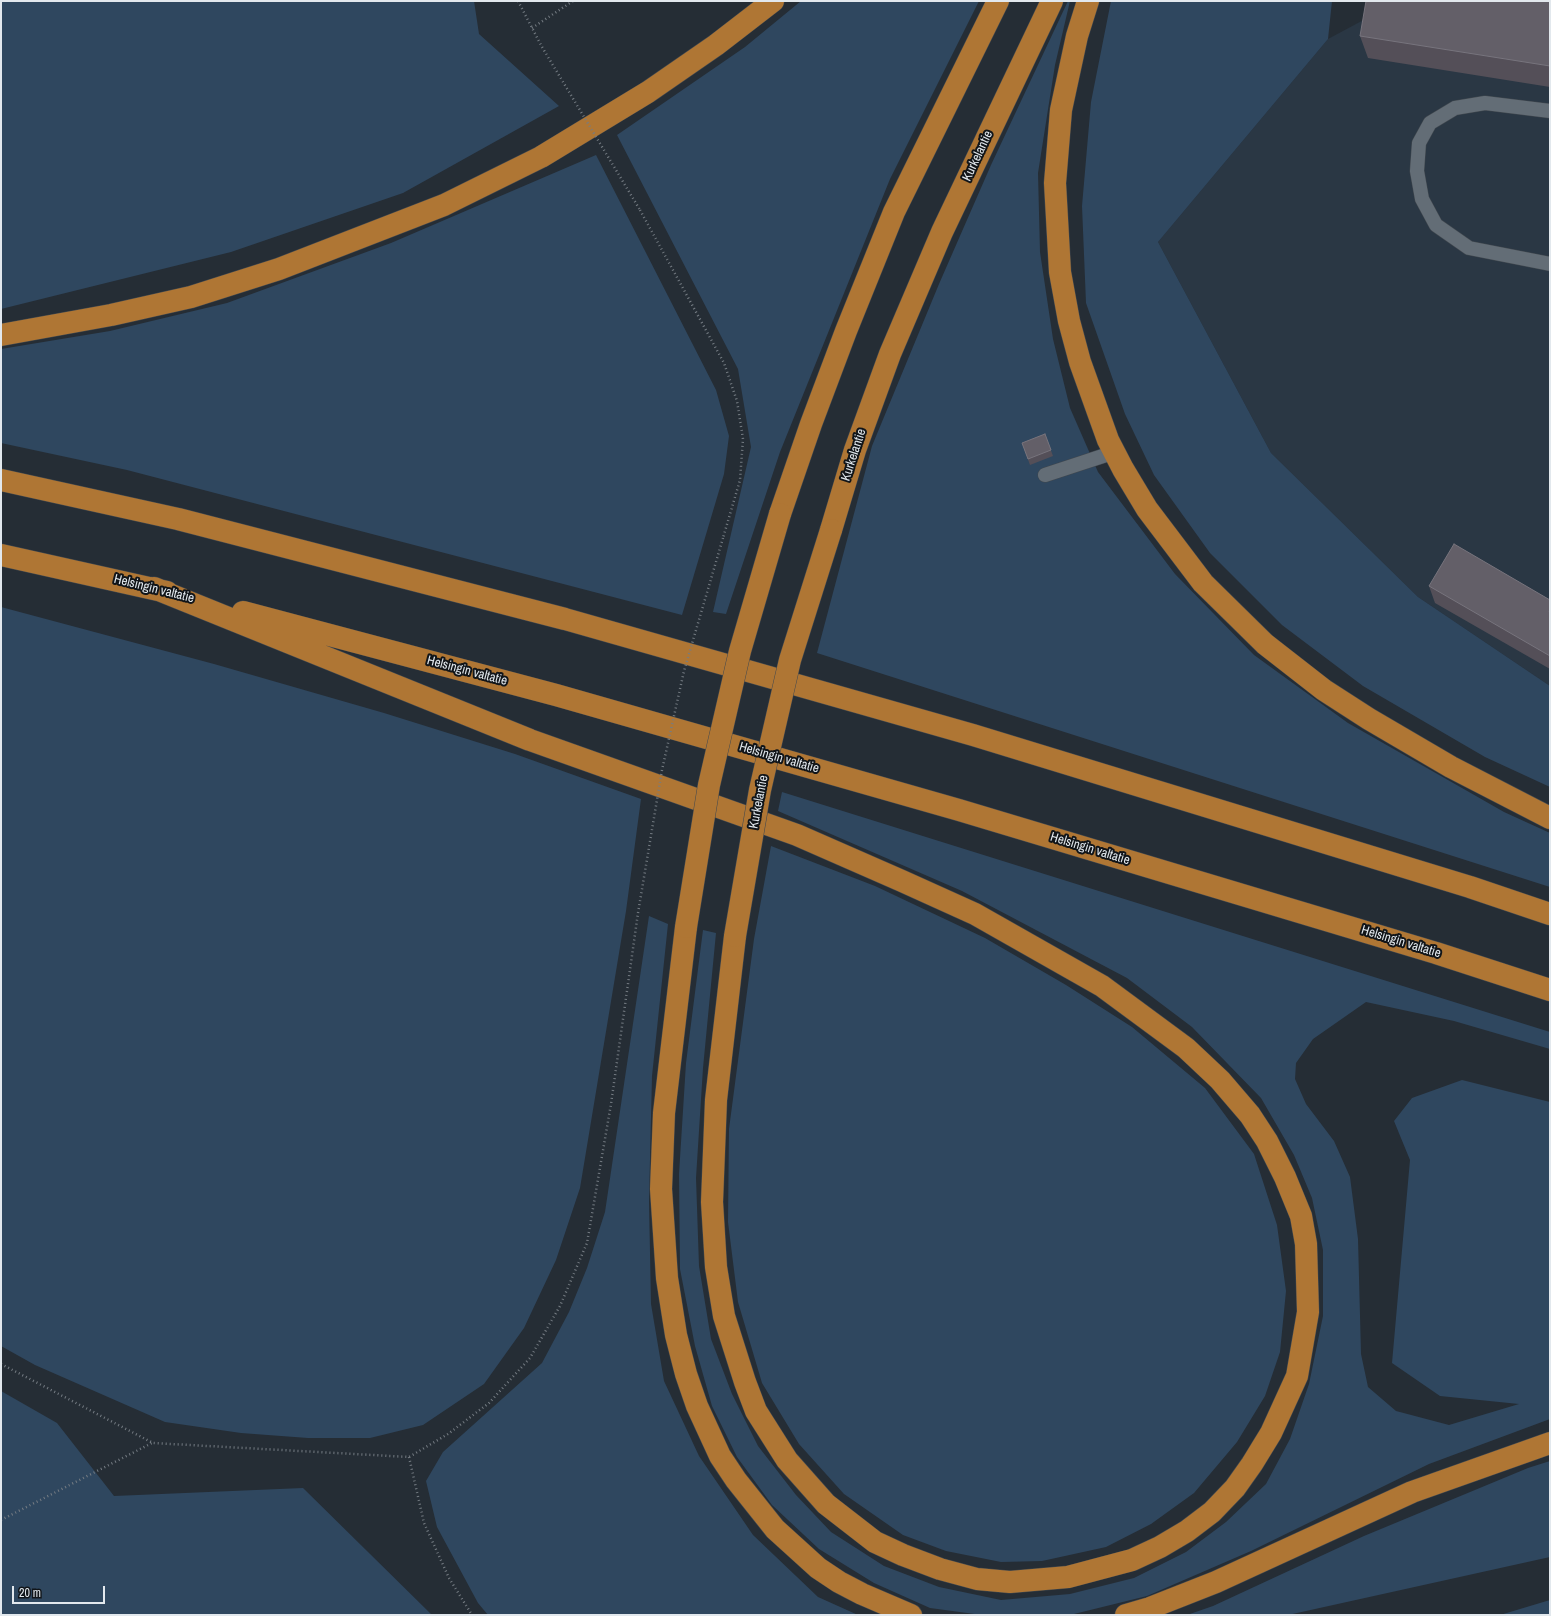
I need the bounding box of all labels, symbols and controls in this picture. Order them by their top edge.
street label: Kurkelantie [960,128,996,184]
street label: Kurkelantie [838,427,870,483]
street label: Helsingin valtatie [112,571,196,607]
street label: Helsingin valtatie [425,653,509,689]
street label: Helsingin valtatie [737,739,821,777]
street label: Kurkelantie [746,774,772,830]
street label: Helsingin valtatie [1048,829,1132,869]
street label: Helsingin valtatie [1359,922,1443,962]
scale bar [14,1578,107,1604]
text: 20 m [19,1585,41,1601]

